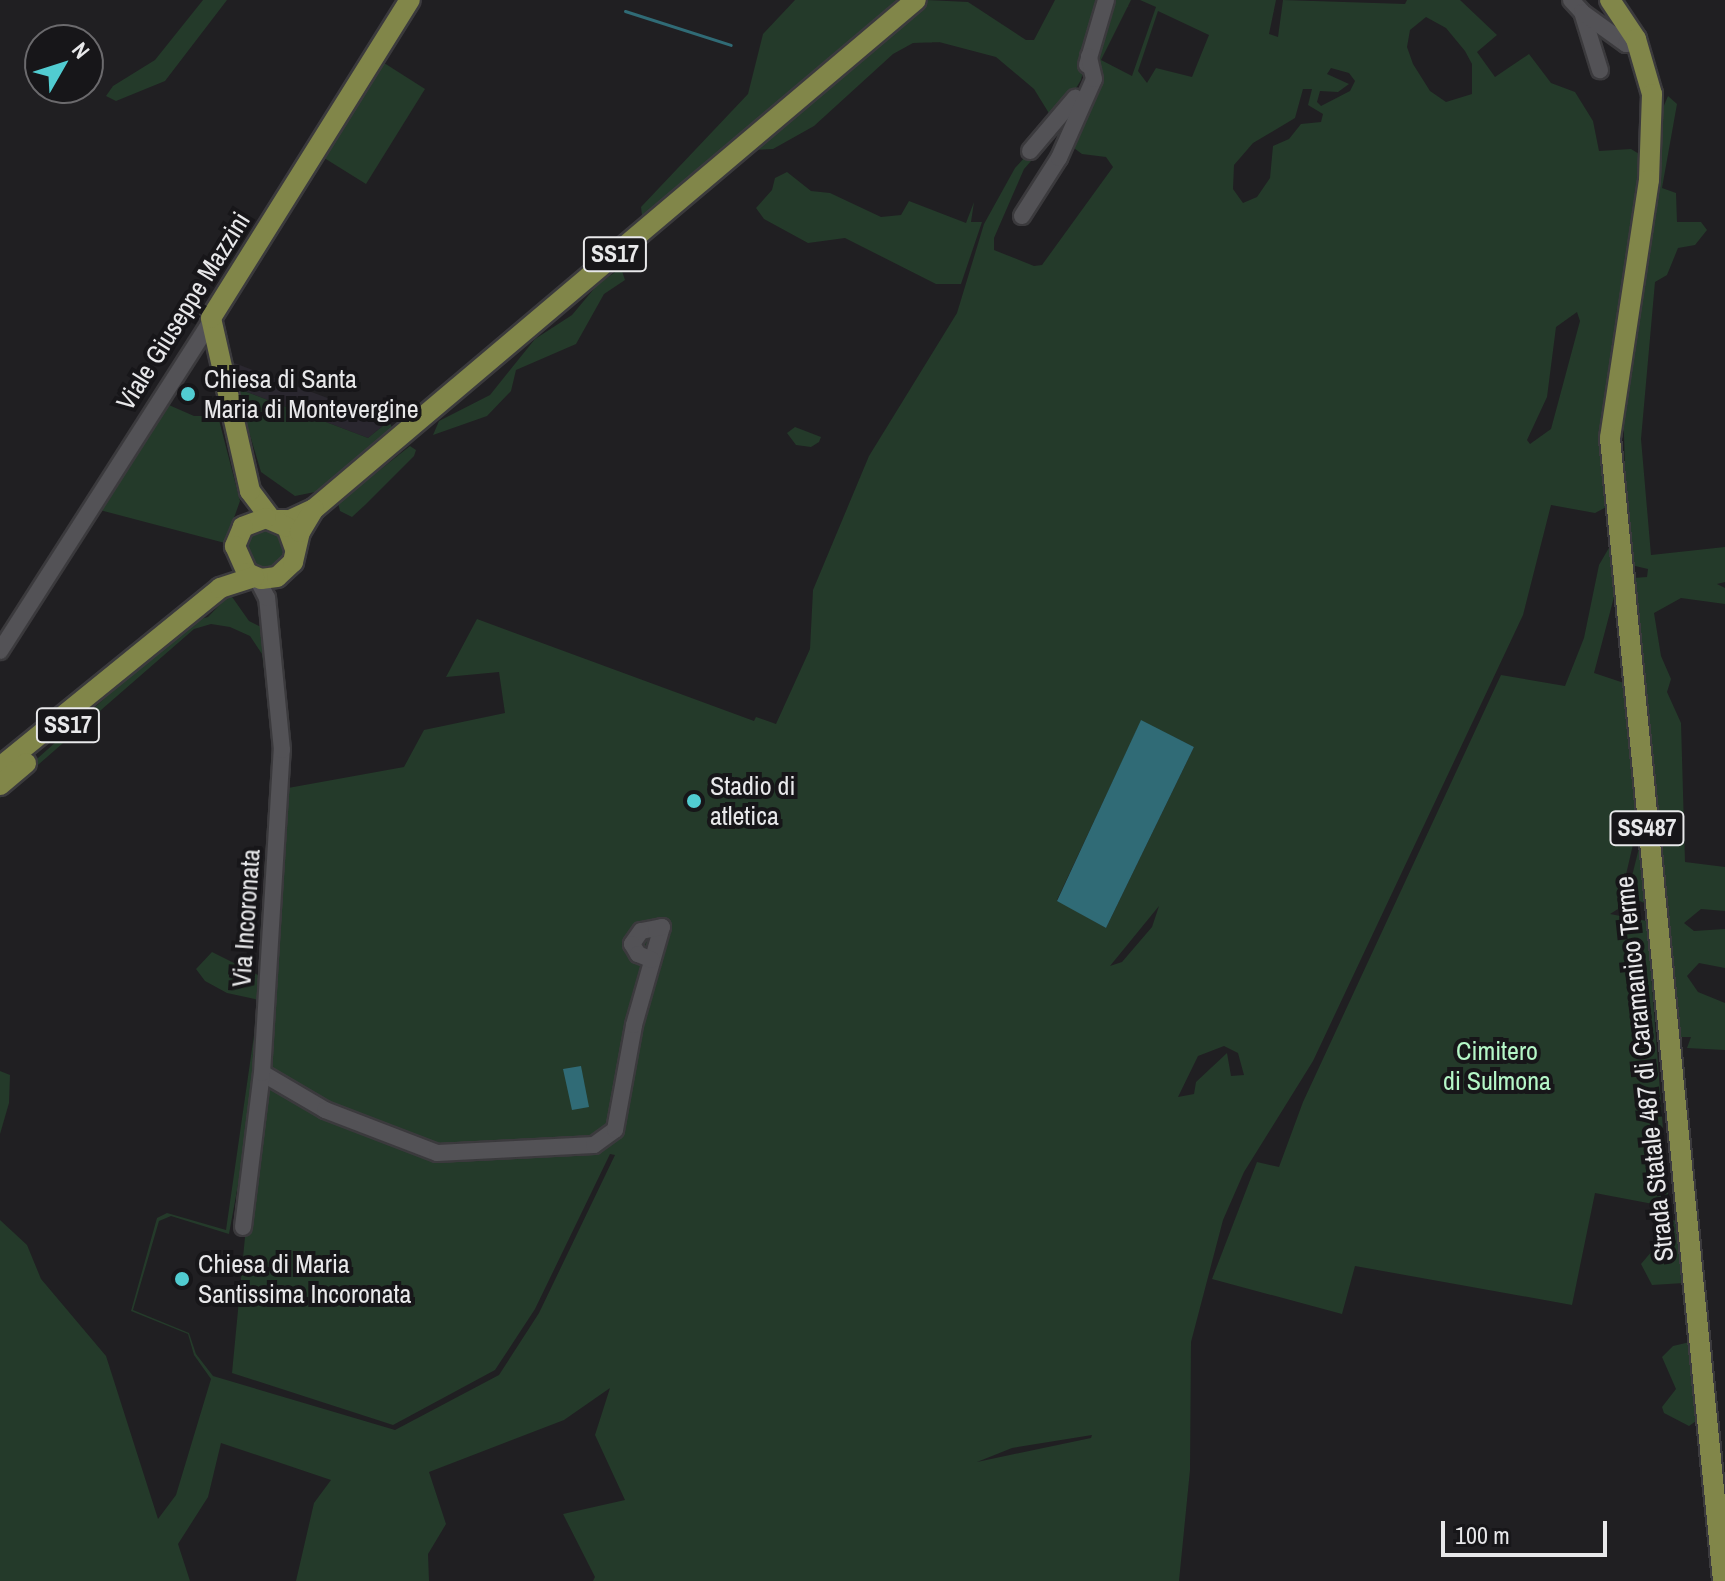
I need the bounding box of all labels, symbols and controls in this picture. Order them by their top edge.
north arrow [24,24,104,104]
text: N [65,36,97,65]
street label: Viale Giuseppe Mazzini [110,206,256,416]
road number: SS17 [581,234,649,274]
place label: Chiesa di Santa Maria di Montevergine [204,363,418,424]
marker: Chiesa di Santa Maria di Montevergine [179,385,197,403]
road number: SS17 [34,705,102,745]
place label: Stadio di atletica [710,770,795,832]
marker: Stadio di atletica [685,792,703,810]
road number: SS487 [1609,808,1685,848]
street label: Via Incoronata [226,848,266,988]
street label: Strada Statale 487 di Caramanico Terme [1608,875,1680,1263]
park label: Cimitero di Sulmona [1443,1035,1551,1096]
place label: Chiesa di Maria Santissima Incoronata [198,1248,411,1310]
marker: Chiesa di Maria Santissima Incoronata [173,1270,191,1288]
scale bar [1445,1505,1611,1555]
text: 100 m [1455,1519,1510,1551]

